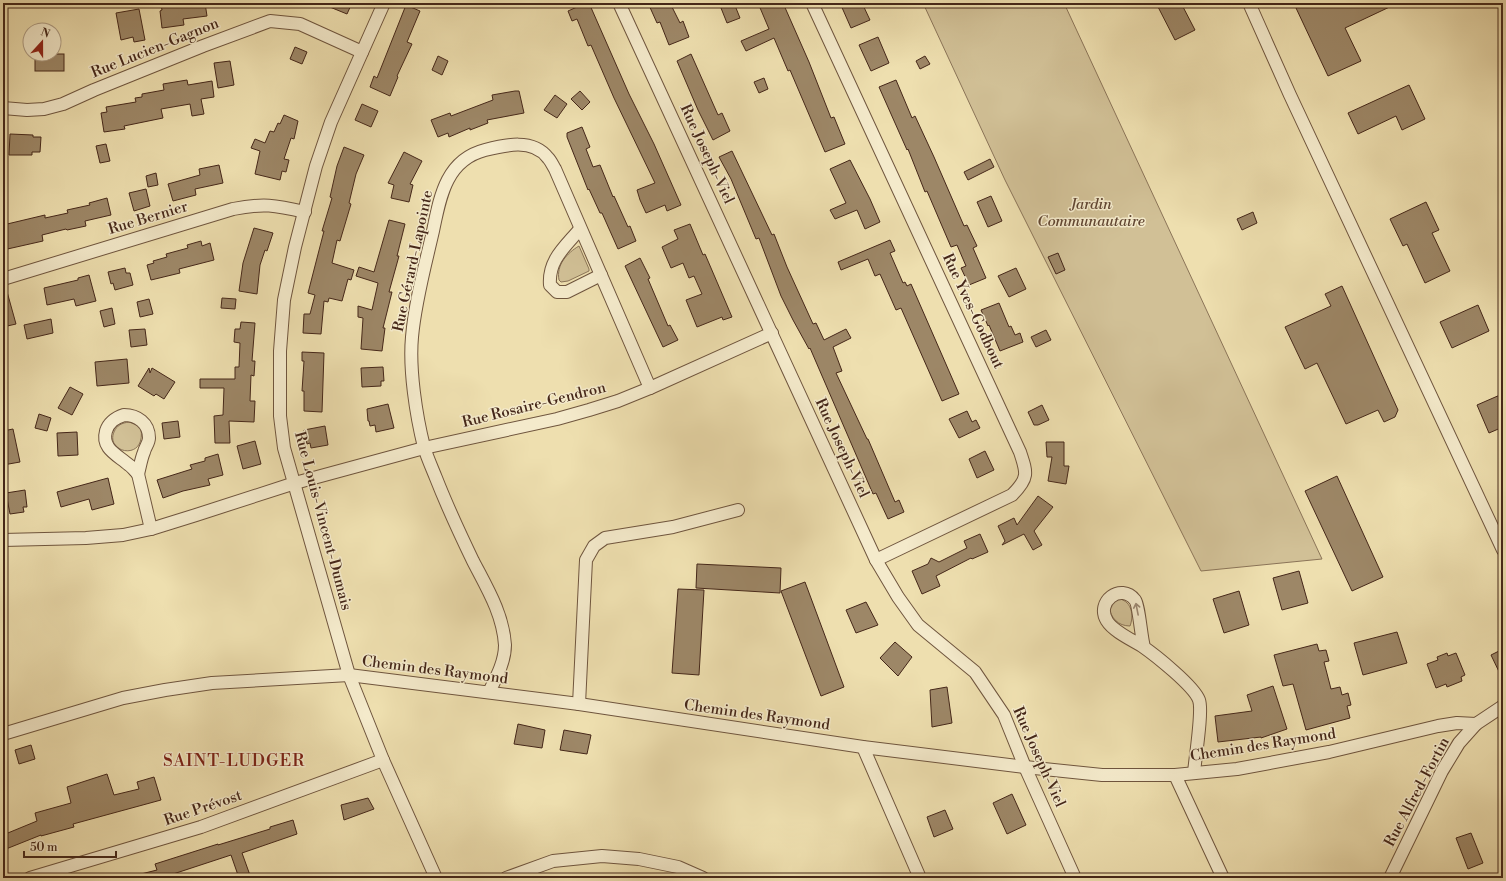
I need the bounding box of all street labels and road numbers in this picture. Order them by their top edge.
street label: Rue Lucien-Gagnon [88,14,222,82]
street label: Rue Joseph-Viel [676,101,739,207]
street label: Rue Gérard-Lapointe [389,188,437,334]
street label: Rue Bernier [106,197,191,239]
street label: Rue Yves-Godbout [938,250,1008,372]
street label: Rue Rosaire-Gendron [460,378,608,432]
street label: Rue Joseph-Viel [811,395,874,501]
street label: Rue Louis-Vincent-Dumais [290,429,356,613]
street label: Chemin des Raymond [361,652,510,688]
street label: Chemin des Raymond [683,695,832,735]
street label: Rue Joseph-Viel [1008,704,1070,811]
street label: Chemin des Raymond [1189,724,1338,766]
street label: Rue Alfred-Fortin [1380,734,1454,850]
street label: Rue Prévost [161,786,245,830]

